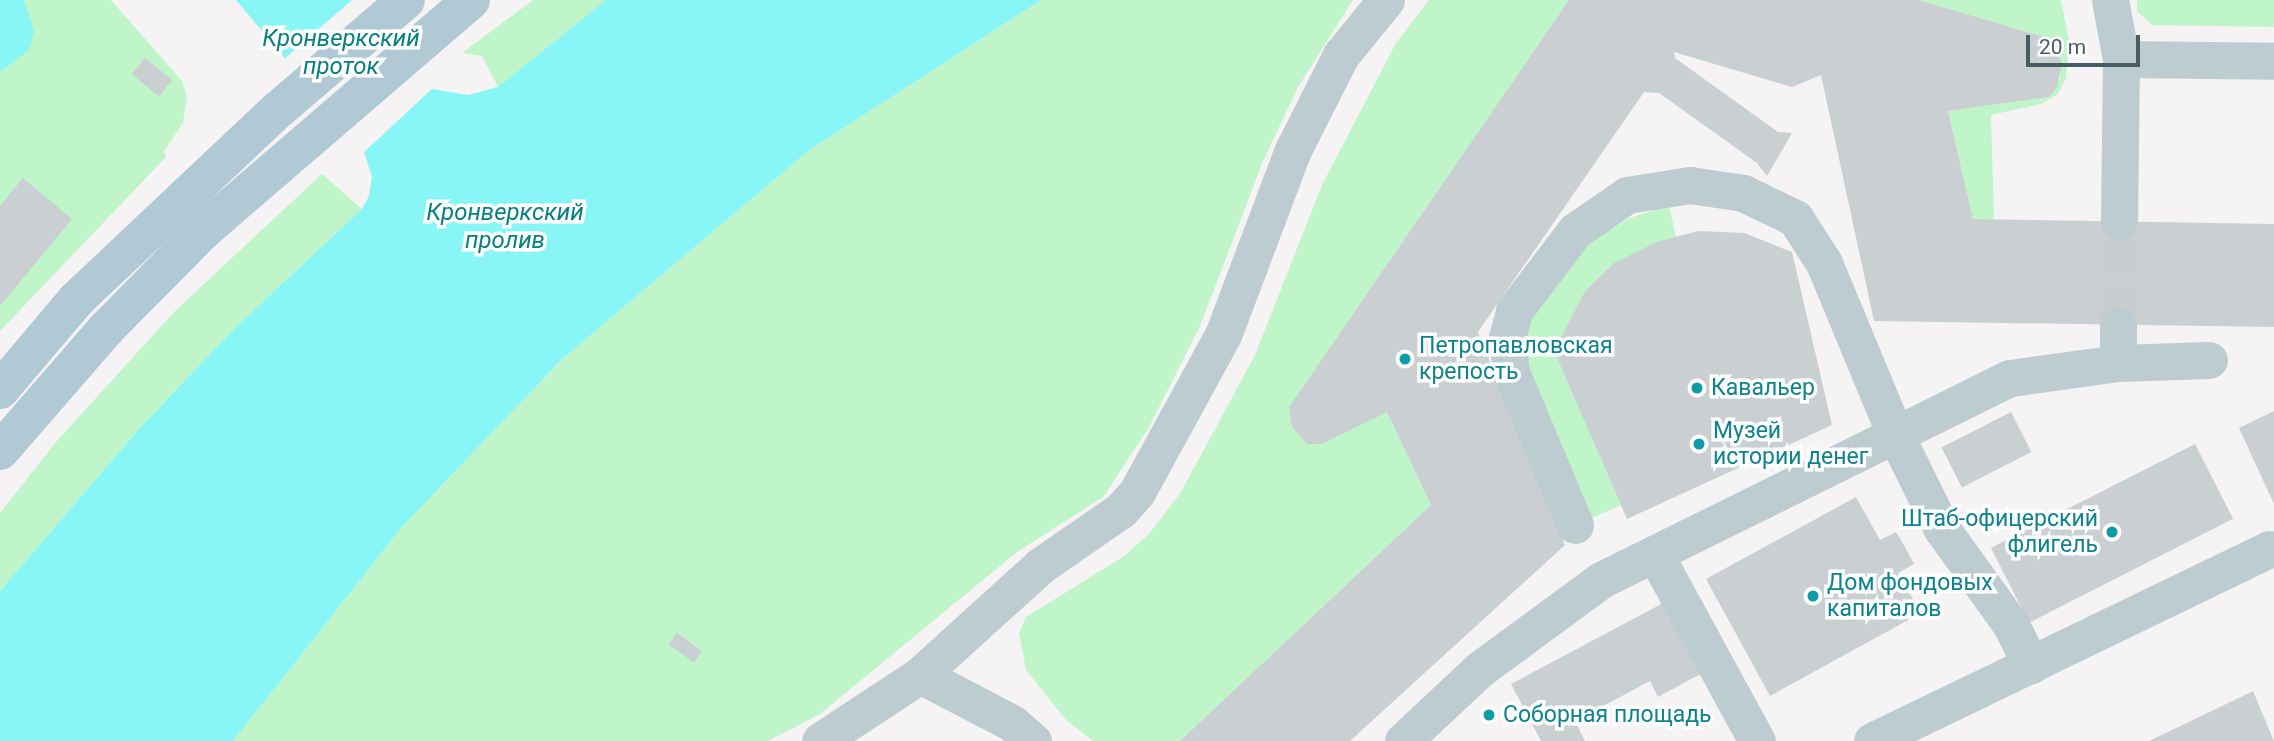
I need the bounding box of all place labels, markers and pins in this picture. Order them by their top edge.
place label: Петропавловская крепость [1419,332,1613,386]
marker: Петропавловская крепость [1397,351,1413,367]
place label: Кавальер [1711,374,1815,402]
marker: Кавальер [1689,380,1705,396]
place label: Музей истории денег [1713,417,1868,471]
marker: Музей истории денег [1691,436,1707,452]
place label: Штаб-офицерский флигель [1901,505,2098,559]
marker: Штаб-офицерский флигель [2104,524,2120,540]
place label: Дом фондовых капиталов [1827,569,1993,623]
marker: Дом фондовых капиталов [1805,588,1821,604]
place label: Соборная площадь [1503,701,1712,729]
marker: Соборная площадь [1481,707,1497,723]

